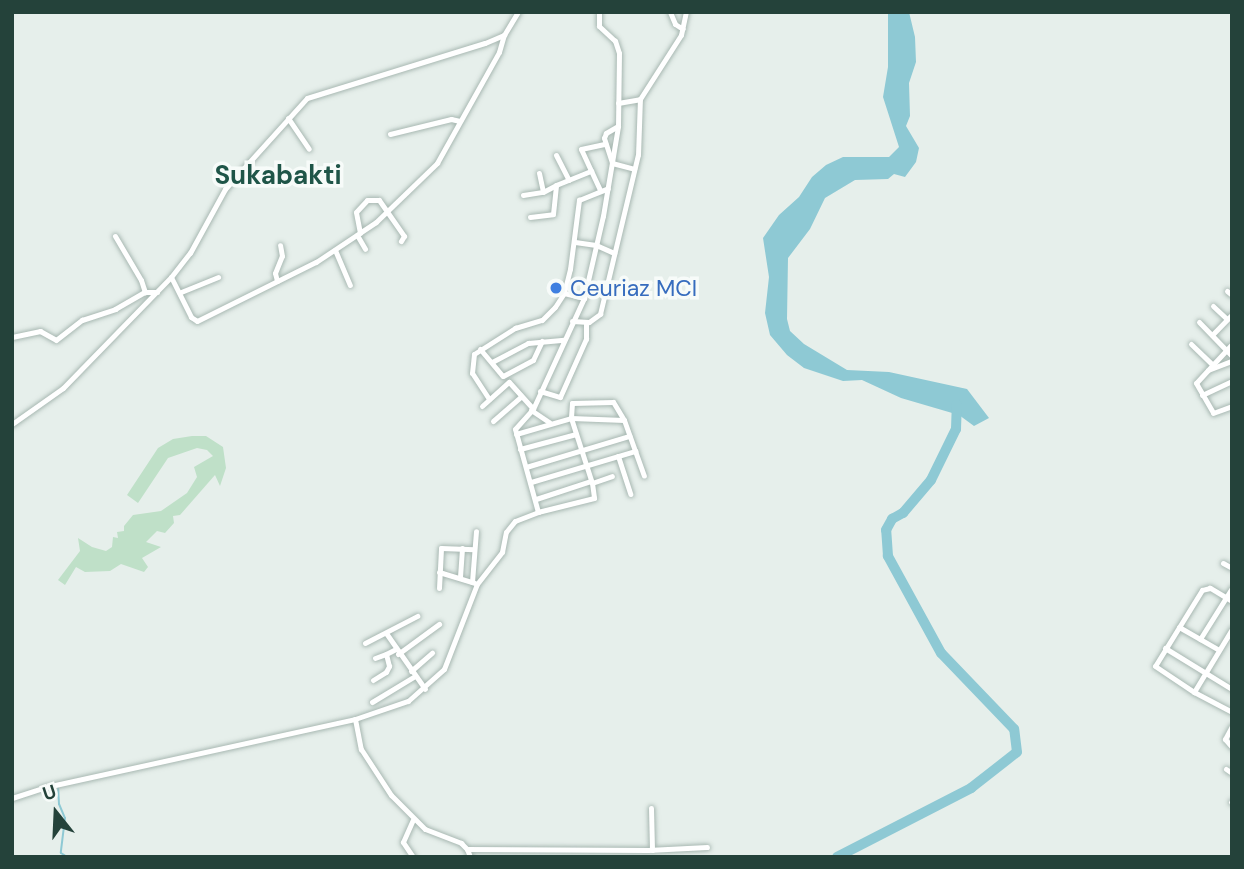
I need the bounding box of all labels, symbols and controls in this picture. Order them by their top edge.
district label: Sukabakti [214,160,342,192]
place label: Ceuriaz MCI [570,274,697,302]
marker: Ceuriaz MCI [548,280,564,296]
north arrow [21,778,91,848]
text: U [39,779,59,806]

